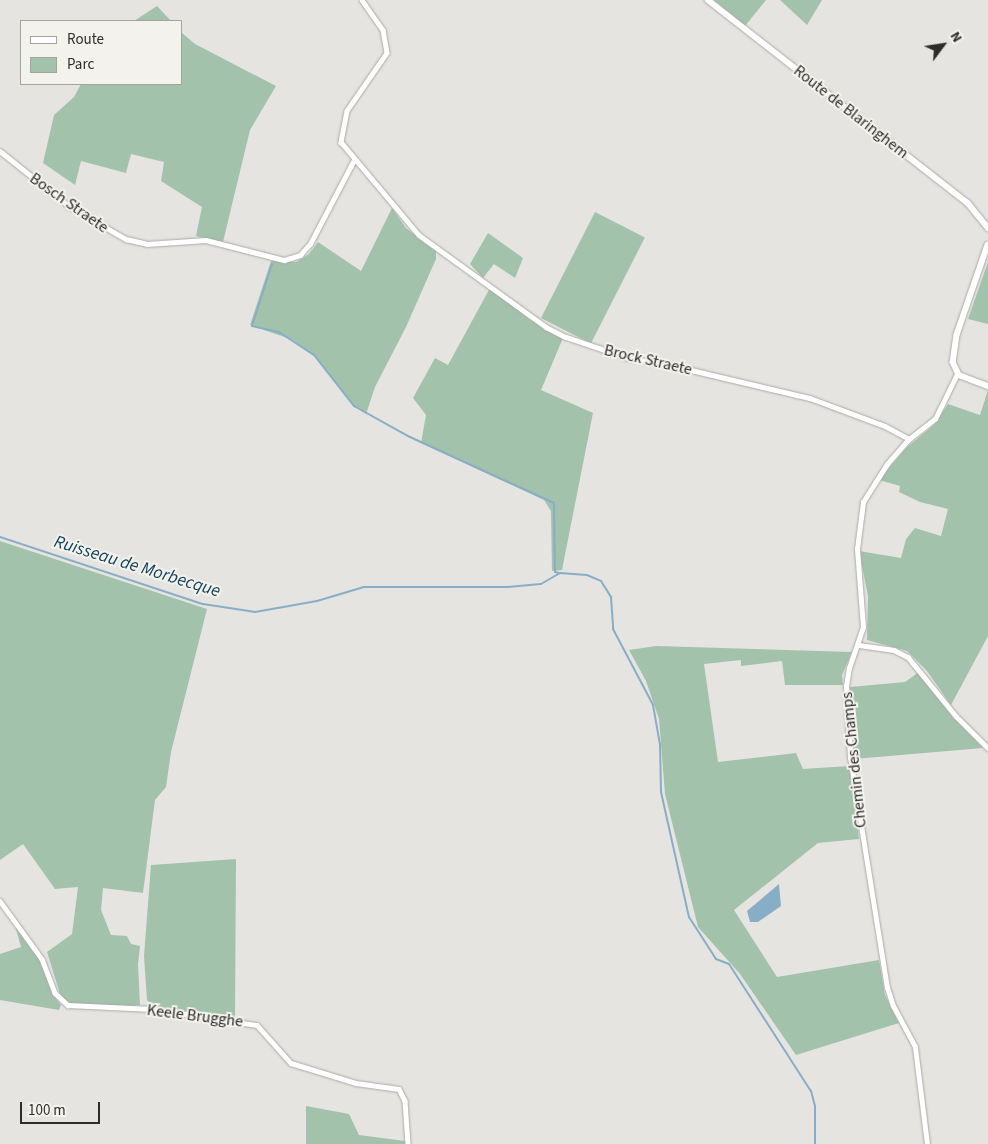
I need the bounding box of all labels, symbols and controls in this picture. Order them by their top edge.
legend [20,20,182,85]
north arrow [918,20,968,70]
text: N [945,28,967,46]
text: Route [67,29,104,50]
text: Parc [67,54,94,75]
street label: Route de Blaringhem [790,61,912,163]
street label: Bosch Straete [26,169,112,237]
street label: Brock Straete [602,341,694,379]
water label: Ruisseau de Morbecque [51,531,223,603]
street label: Chemin des Champs [837,691,871,829]
street label: Keele Brugghe [146,1001,244,1031]
scale bar [22,1092,102,1124]
text: 100 m [28,1100,66,1121]

